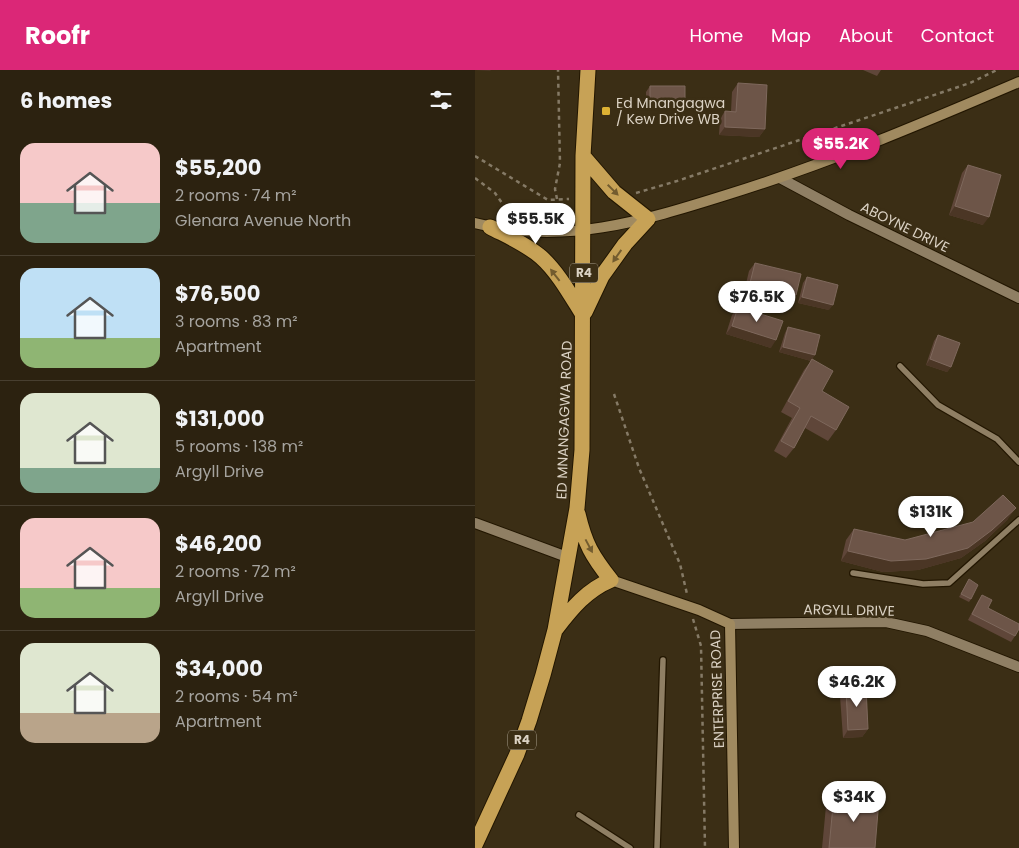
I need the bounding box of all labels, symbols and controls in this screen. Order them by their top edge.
text: Roofr [25,19,90,52]
text: Home [689,23,743,48]
text: Map [771,23,811,48]
text: About [839,23,893,48]
text: Contact [921,23,994,48]
text: 6 homes [20,86,112,115]
icon: filters [427,86,455,114]
place label: Ed Mnangagwa / Kew Drive WB [616,93,725,129]
marker: Ed Mnangagwa / Kew Drive WB [600,105,612,117]
pin: $55.2K [800,128,882,170]
text: $55.2K [813,132,869,155]
text: $55,200 [175,153,262,182]
icon: home [60,163,120,223]
text: 2 rooms · 74 m² [175,184,297,207]
one-way arrow [607,184,619,196]
street label: ABOYNE DRIVE [857,197,953,257]
pin: $55.5K [495,202,577,245]
text: $55.5K [507,207,565,230]
text: Glenara Avenue North [175,209,351,232]
one-way arrow [612,249,622,263]
road number: R4 [570,264,598,282]
one-way arrow [550,269,561,282]
text: $76,500 [175,279,261,308]
pin: $76.5K [716,280,798,323]
text: $76.5K [729,285,785,308]
icon: home [60,288,120,348]
text: 3 rooms · 83 m² [175,310,297,333]
text: Apartment [175,335,262,358]
street label: ED MNANGAGWA ROAD [551,340,577,500]
text: $131,000 [175,404,264,433]
icon: home [60,413,120,473]
text: 5 rooms · 138 m² [175,435,303,458]
text: Argyll Drive [175,460,264,483]
pin: $131K [896,496,966,538]
text: $131K [909,500,953,523]
text: $46,200 [175,529,262,558]
icon: home [60,538,120,598]
one-way arrow [584,540,593,553]
text: 2 rooms · 72 m² [175,560,296,583]
text: Argyll Drive [175,585,264,608]
street label: ARGYLL DRIVE [803,599,895,621]
street label: ENTERPRISE ROAD [705,629,729,748]
text: $34,000 [175,654,263,683]
icon: home [60,663,120,723]
pin: $46.2K [816,666,898,708]
text: $46.2K [829,670,885,693]
text: 2 rooms · 54 m² [175,685,298,708]
text: Apartment [175,710,262,733]
road number: R4 [508,730,536,750]
pin: $34K [824,780,884,823]
text: $34K [833,785,875,808]

